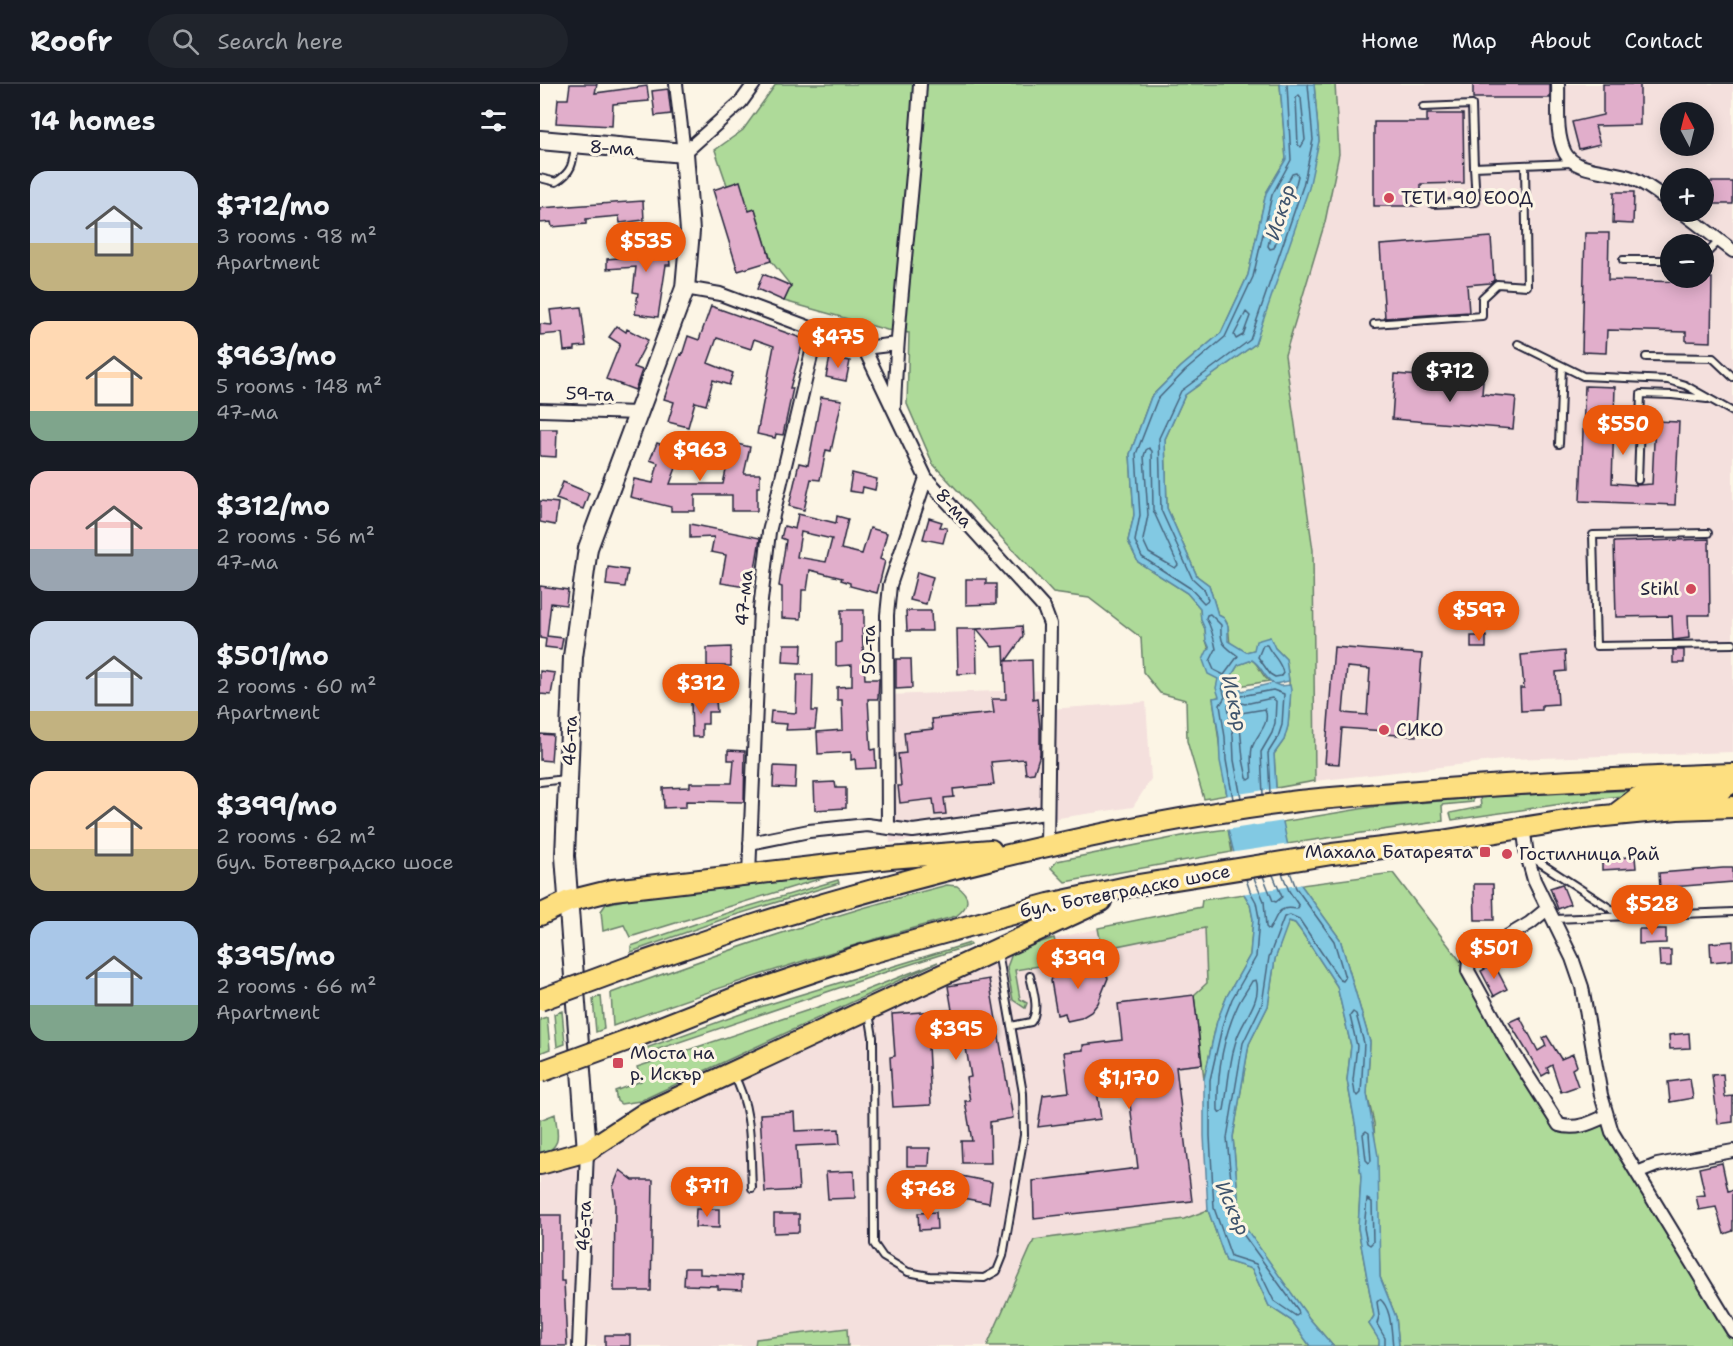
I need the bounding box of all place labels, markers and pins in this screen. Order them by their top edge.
place label: ТЕТИ 90 ЕООД [1401,186,1533,210]
marker: ТЕТИ 90 ЕООД [1382,191,1396,205]
pin: $535 [610,222,682,273]
pin: $475 [802,318,874,369]
pin: $712 [1414,352,1486,403]
pin: $550 [1587,405,1659,456]
pin: $963 [664,431,736,482]
place label: Stihl [1640,577,1680,601]
marker: Stihl [1684,582,1698,596]
pin: $597 [1443,591,1515,642]
pin: $312 [665,664,737,715]
place label: СИКО [1396,718,1443,742]
marker: СИКО [1377,723,1391,737]
place label: Махала Батареята [1305,840,1473,864]
place label: Гостилница Рай [1519,842,1660,866]
marker: Махала Батареята [1478,845,1492,859]
marker: Гостилница Рай [1500,847,1514,861]
pin: $528 [1616,885,1688,936]
pin: $501 [1458,929,1530,980]
pin: $399 [1042,939,1114,990]
pin: $395 [920,1010,992,1061]
place label: Моста на р. Искър [630,1041,715,1086]
marker: Моста на р. Искър [611,1056,625,1070]
pin: $1,170 [1080,1059,1178,1110]
pin: $711 [671,1167,743,1218]
pin: $768 [892,1170,964,1221]

